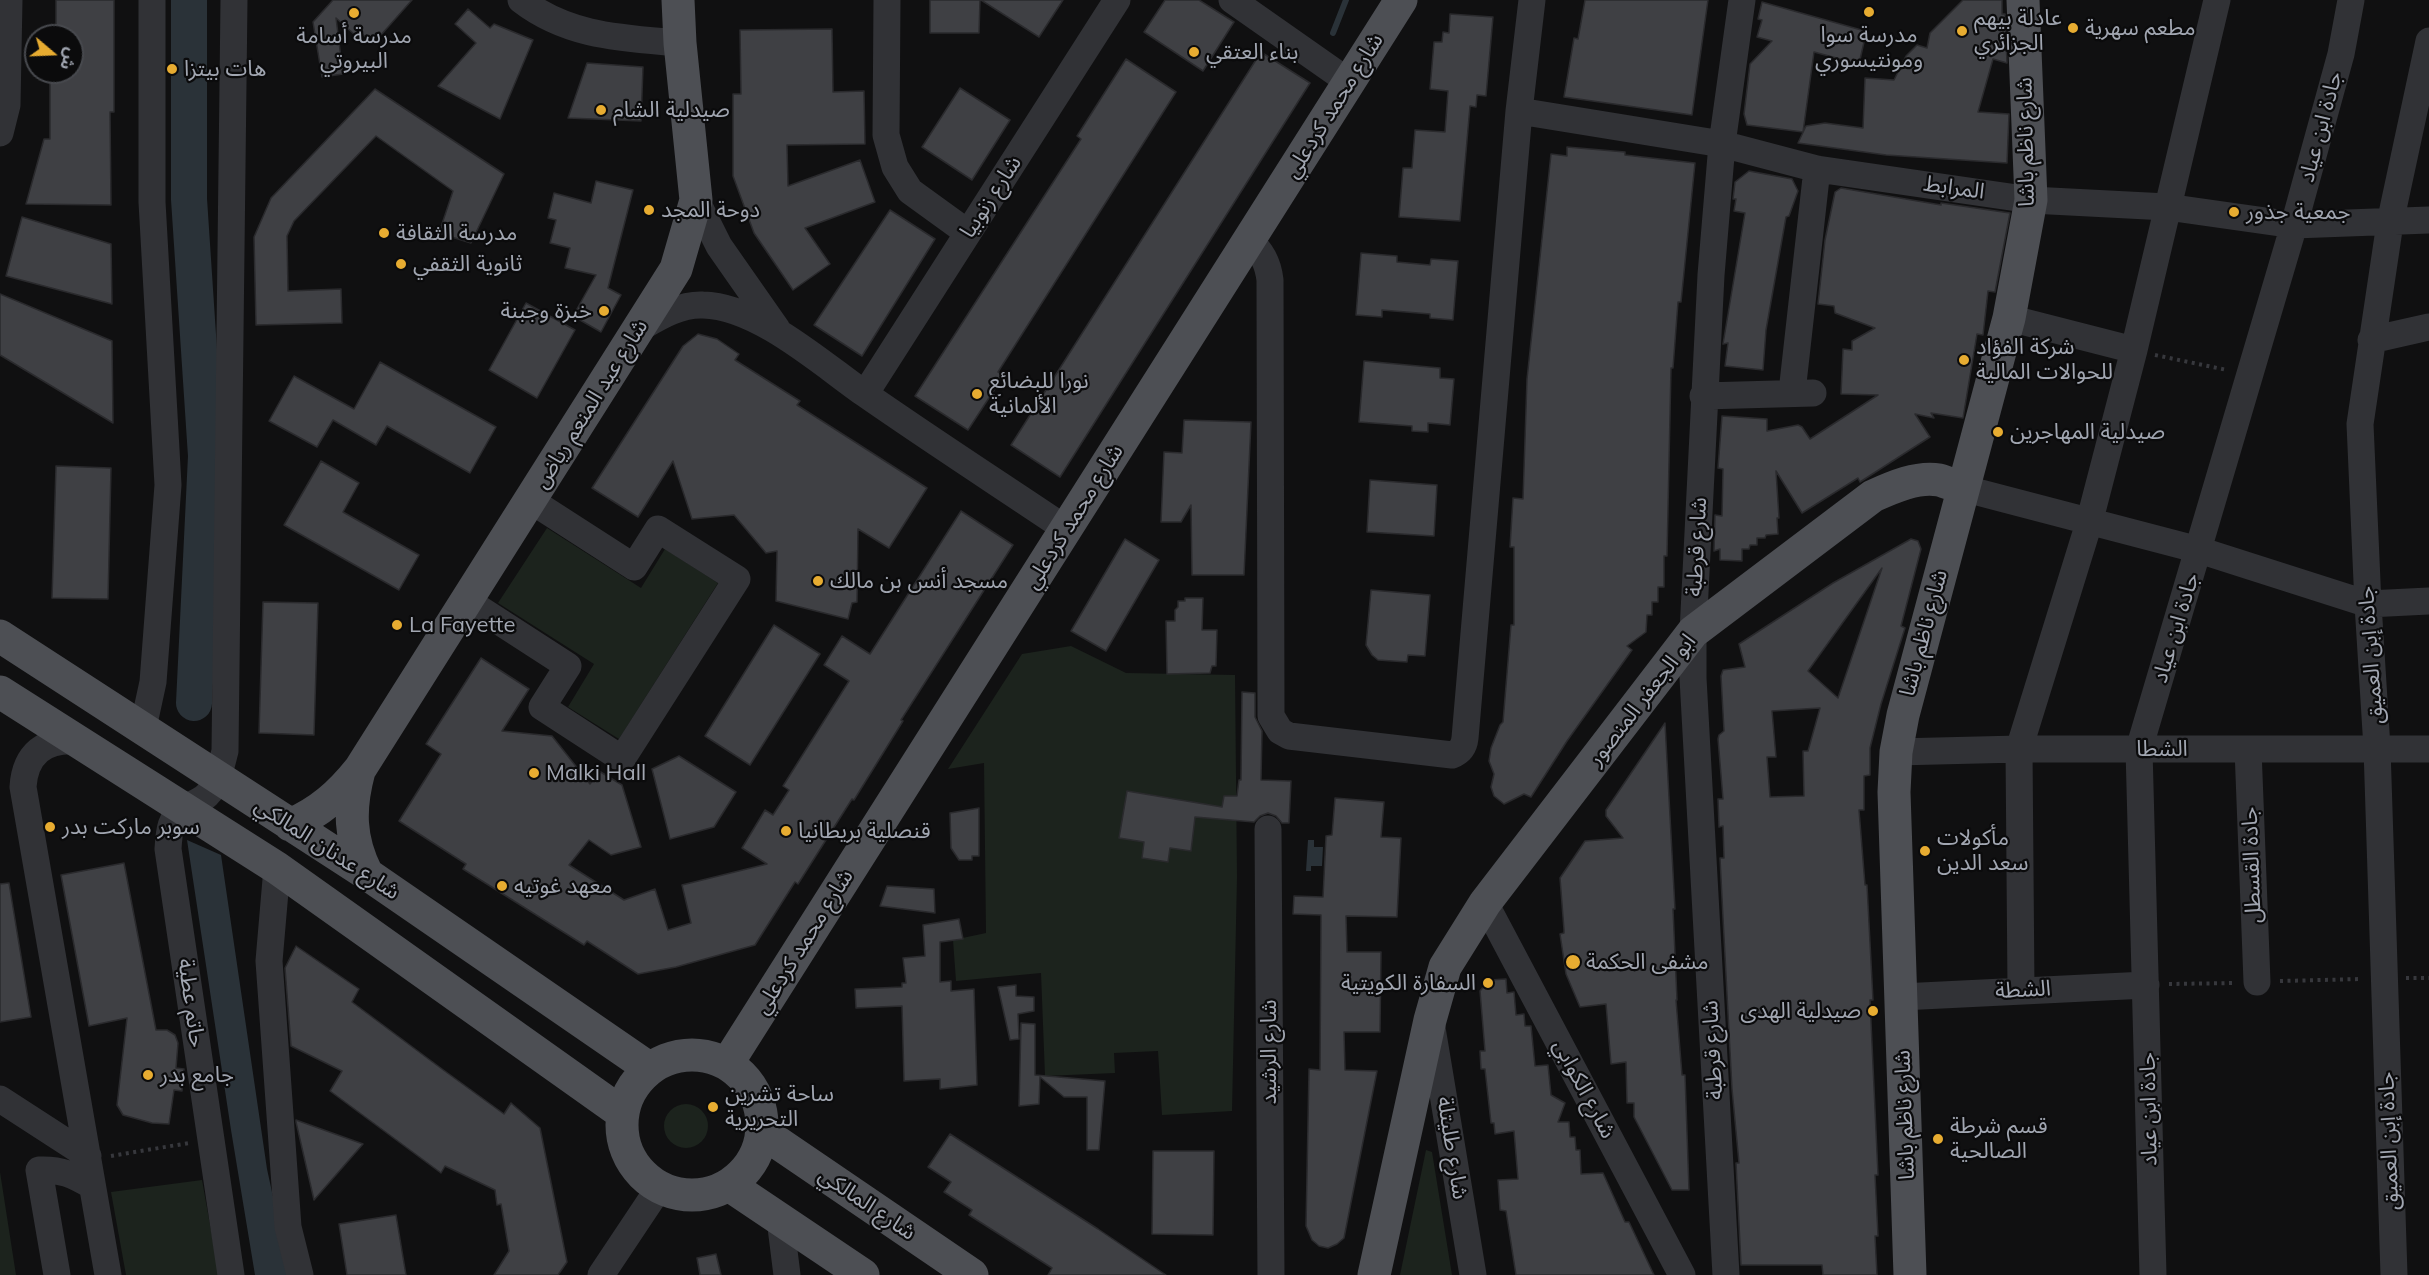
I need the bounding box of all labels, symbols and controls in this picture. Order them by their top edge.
marker: مدرسة سوا ومونتيسوري [1862,5,1876,19]
place label: عادلة بيهم الجزائري [1974,5,2062,56]
marker: مدرسة أسامة البيروتي [347,6,361,20]
place label: مطعم سهرية [2085,15,2195,41]
marker: مطعم سهرية [2066,21,2080,35]
place label: مدرسة سوا ومونتيسوري [1815,22,1923,74]
place label: مدرسة أسامة البيروتي [296,23,412,74]
north arrow [24,24,84,84]
marker: عادلة بيهم الجزائري [1955,24,1969,38]
street label: شارع محمد كردعلي [1279,29,1389,183]
place label: بناء العتقي [1206,39,1298,65]
marker: بناء العتقي [1187,45,1201,59]
text: ش [56,46,82,73]
place label: هات بیتزا [184,56,266,82]
marker: هات بیتزا [165,62,179,76]
street label: جادة ابن عياد [2294,69,2348,185]
street label: شارع ناظم باشا [2012,77,2040,207]
place label: صيدلية الشام [613,97,730,123]
marker: صيدلية الشام [594,103,608,117]
street label: شارع زنوبيا [955,151,1027,243]
street label: المرابط [1922,171,1986,205]
place label: دوحة المجد [661,197,760,223]
place label: جمعية جذور [2246,199,2350,225]
marker: دوحة المجد [642,203,656,217]
marker: جمعية جذور [2227,205,2241,219]
place label: مدرسة الثقافة [396,220,517,246]
marker: مدرسة الثقافة [377,226,391,240]
place label: ثانوية الثقفي [413,251,522,277]
marker: ثانوية الثقفي [394,257,408,271]
place label: خبزة وجبنة [500,298,592,324]
marker: خبزة وجبنة [597,304,611,318]
street label: شارع عبد المنعم رياض [528,314,654,494]
place label: شركة الفؤاد للحوالات المالية [1976,334,2113,386]
marker: شركة الفؤاد للحوالات المالية [1957,353,1971,367]
place label: نورا للبضائع الألمانية [989,368,1089,420]
marker: نورا للبضائع الألمانية [970,387,984,401]
place label: صيدلية المهاجرين [2010,419,2165,445]
marker: صيدلية المهاجرين [1991,425,2005,439]
street label: شارع محمد كردعلي [1019,440,1129,594]
street label: شارع قرطبة [1681,497,1713,597]
street label: شارع ناظم باشا [1894,567,1954,699]
place label: مسجد أنس بن مالك [830,568,1008,594]
street label: جادة ابن عياد [2147,570,2205,686]
marker: مسجد أنس بن مالك [811,574,825,588]
street label: جادة إبن العميق [2353,585,2389,725]
place label: La Fayette [409,612,515,638]
marker: La Fayette [390,618,404,632]
street label: ابو الجعفر المنصور [1582,629,1702,771]
street label: الشطا [2136,736,2188,762]
place label: Malki Hall [546,760,646,786]
marker: Malki Hall [527,766,541,780]
street label: شارع عدنان المالكي [249,792,405,906]
street label: جادة القسطل [2237,806,2267,924]
place label: سوبر ماركت بدر [62,814,200,840]
place label: قنصلية بريطانيا [798,818,931,844]
marker: سوبر ماركت بدر [43,820,57,834]
marker: قنصلية بريطانيا [779,824,793,838]
place label: مأكولات سعد الدين [1937,825,2028,876]
marker: مأكولات سعد الدين [1918,844,1932,858]
street label: شارع محمد كردعلي [749,865,859,1019]
place label: معهد غوتيه [514,873,613,899]
marker: معهد غوتيه [495,879,509,893]
place label: مشفى الحكمة [1586,949,1709,975]
marker: مشفى الحكمة [1564,953,1582,971]
street label: حاتم عطية [172,957,210,1049]
place label: السفارة الكويتية [1341,970,1476,996]
street label: الشطة [1994,975,2052,1005]
marker: السفارة الكويتية [1481,976,1495,990]
place label: صيدلية الهدى [1740,998,1861,1024]
street label: شارع الرشيد [1256,1000,1282,1104]
street label: شارع قرطبة [1697,1000,1729,1100]
marker: صيدلية الهدى [1866,1004,1880,1018]
street label: شارع الكوابي [1547,1035,1621,1143]
street label: شارع ناظم باشا [1890,1050,1920,1180]
street label: جادة ابن عياد [2135,1052,2163,1166]
place label: جامع بدر [160,1062,234,1088]
marker: جامع بدر [141,1068,155,1082]
street label: جادة إبن العميق [2373,1071,2405,1211]
place label: ساحة تشرين التحريرية [725,1081,834,1132]
street label: شارع طليتلة [1431,1095,1473,1201]
marker: ساحة تشرين التحريرية [706,1100,720,1114]
place label: قسم شرطة الصالحية [1950,1113,2048,1164]
marker: قسم شرطة الصالحية [1931,1132,1945,1146]
street label: شارع المالكي [813,1162,921,1246]

